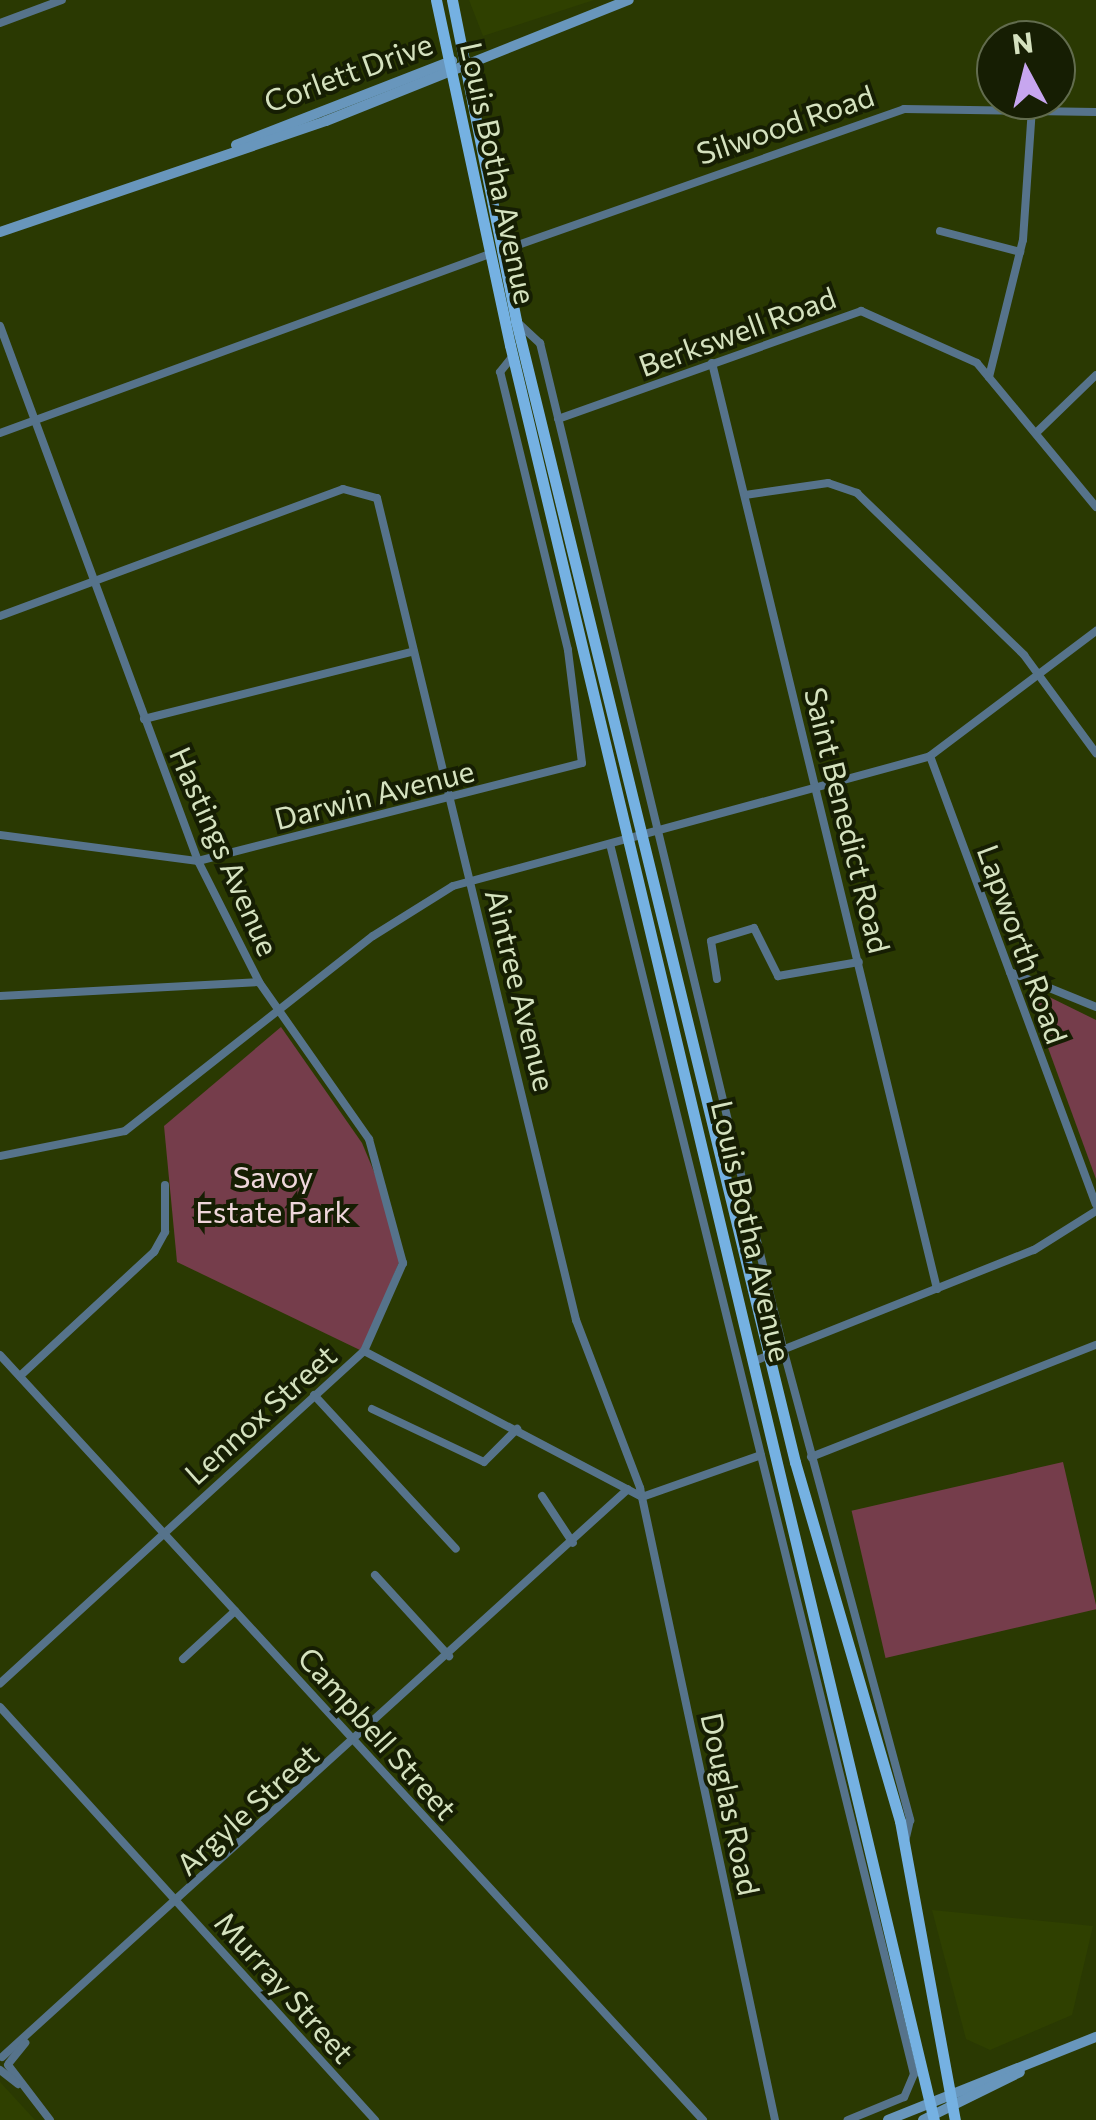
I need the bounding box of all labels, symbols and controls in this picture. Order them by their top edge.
north arrow [976,20,1076,120]
text: N [1010,24,1035,60]
street label: Corlett Drive [259,25,437,119]
street label: Louis Botha Avenue [454,39,544,307]
street label: Silwood Road [691,77,879,171]
street label: Berkswell Road [634,279,840,383]
street label: Saint Benedict Road [798,683,898,957]
street label: Hastings Avenue [163,741,287,961]
street label: Darwin Avenue [270,752,478,836]
street label: Lapworth Road [970,840,1076,1048]
street label: Aintree Avenue [479,885,563,1095]
street label: Louis Botha Avenue [704,1097,800,1365]
park label: Savoy Estate Park [195,1158,351,1228]
street label: Lennox Street [177,1337,343,1491]
street label: Campbell Street [291,1639,465,1827]
street label: Douglas Road [694,1709,768,1899]
street label: Argyle Street [169,1736,325,1882]
street label: Murray Street [208,1904,362,2070]

